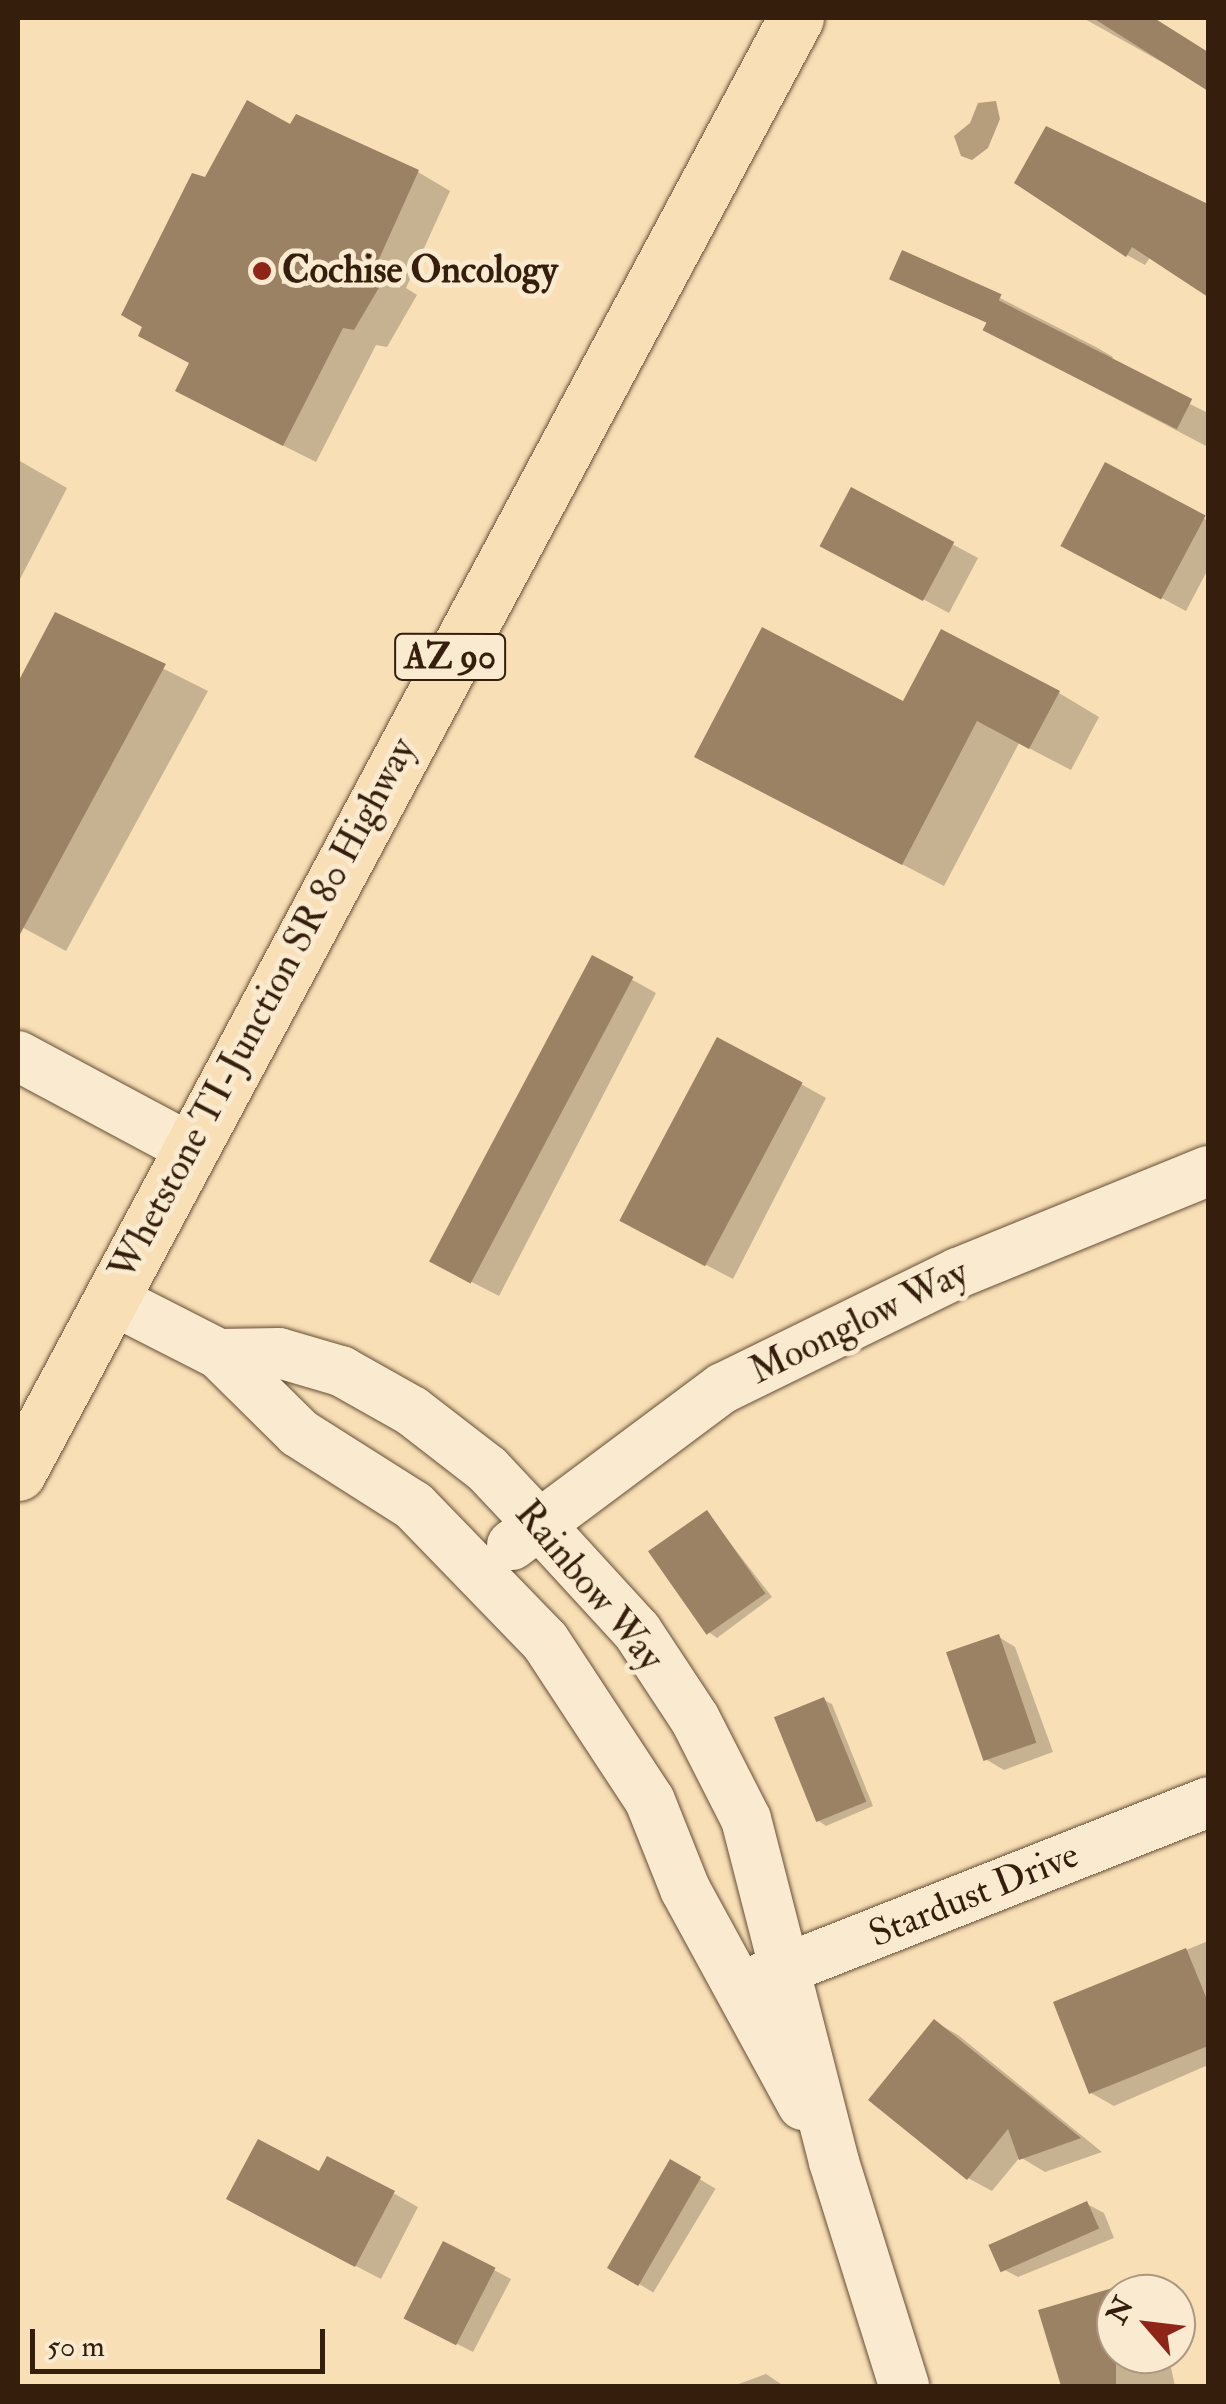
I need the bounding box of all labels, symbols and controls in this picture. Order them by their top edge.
place label: Cochise Oncology [282,248,558,294]
marker: Cochise Oncology [251,260,273,282]
road number: AZ 90 [392,627,508,687]
street label: Whetstone TI-Junction SR 80 Highway [100,730,426,1288]
street label: Moonglow Way [742,1249,976,1395]
street label: Rainbow Way [505,1492,673,1680]
street label: Stardust Drive [863,1832,1085,1958]
north arrow [1096,2274,1196,2374]
text: N [1099,2291,1142,2330]
scale bar [35,2309,330,2371]
text: 50 m [47,2328,105,2365]

